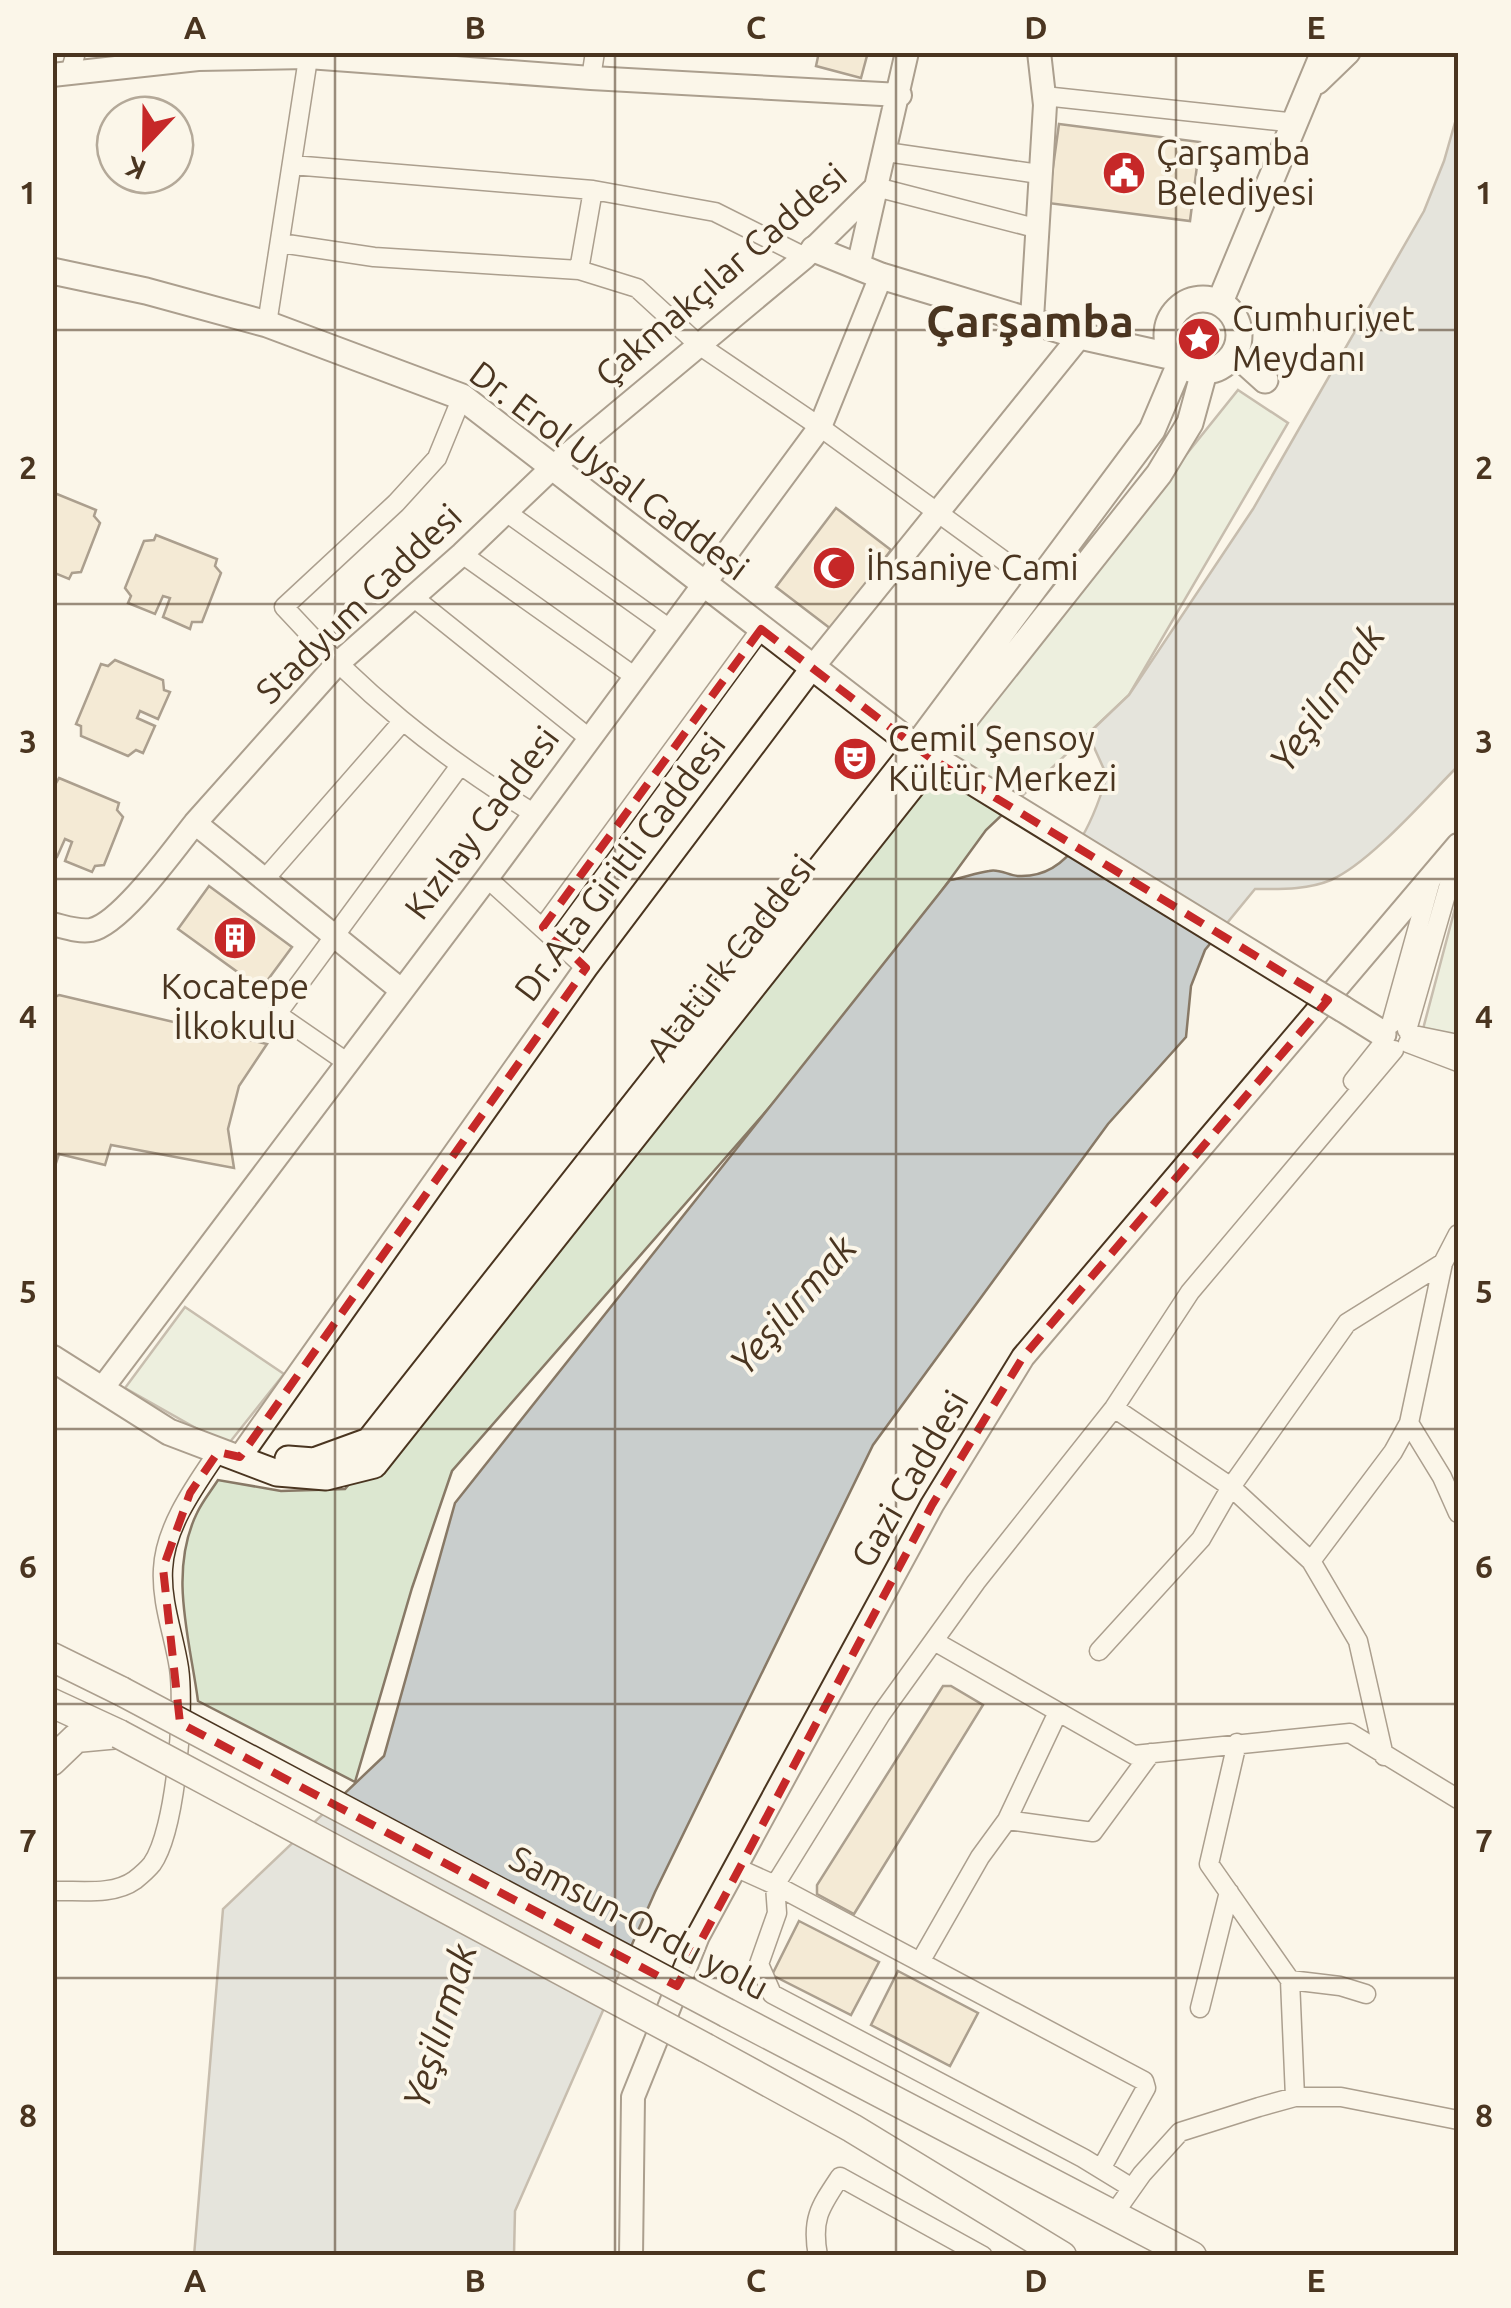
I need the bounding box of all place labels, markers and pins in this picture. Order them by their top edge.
place label: Çarşamba Belediyesi [1156,132,1315,212]
public building icon: Çarşamba Belediyesi [1101,150,1147,196]
place label: Cumhuriyet Meydanı [1232,298,1415,378]
place icon: Cumhuriyet Meydanı [1176,316,1222,362]
mosque icon: İhsaniye Cami [811,545,857,591]
place label: İhsaniye Cami [866,547,1079,587]
place label: Cemil Şensoy Kültür Merkezi [888,718,1117,798]
theatre icon: Cemil Şensoy Kültür Merkezi [832,736,878,782]
building icon: Kocatepe İlkokulu [212,915,258,961]
place label: Kocatepe İlkokulu [161,966,309,1046]

